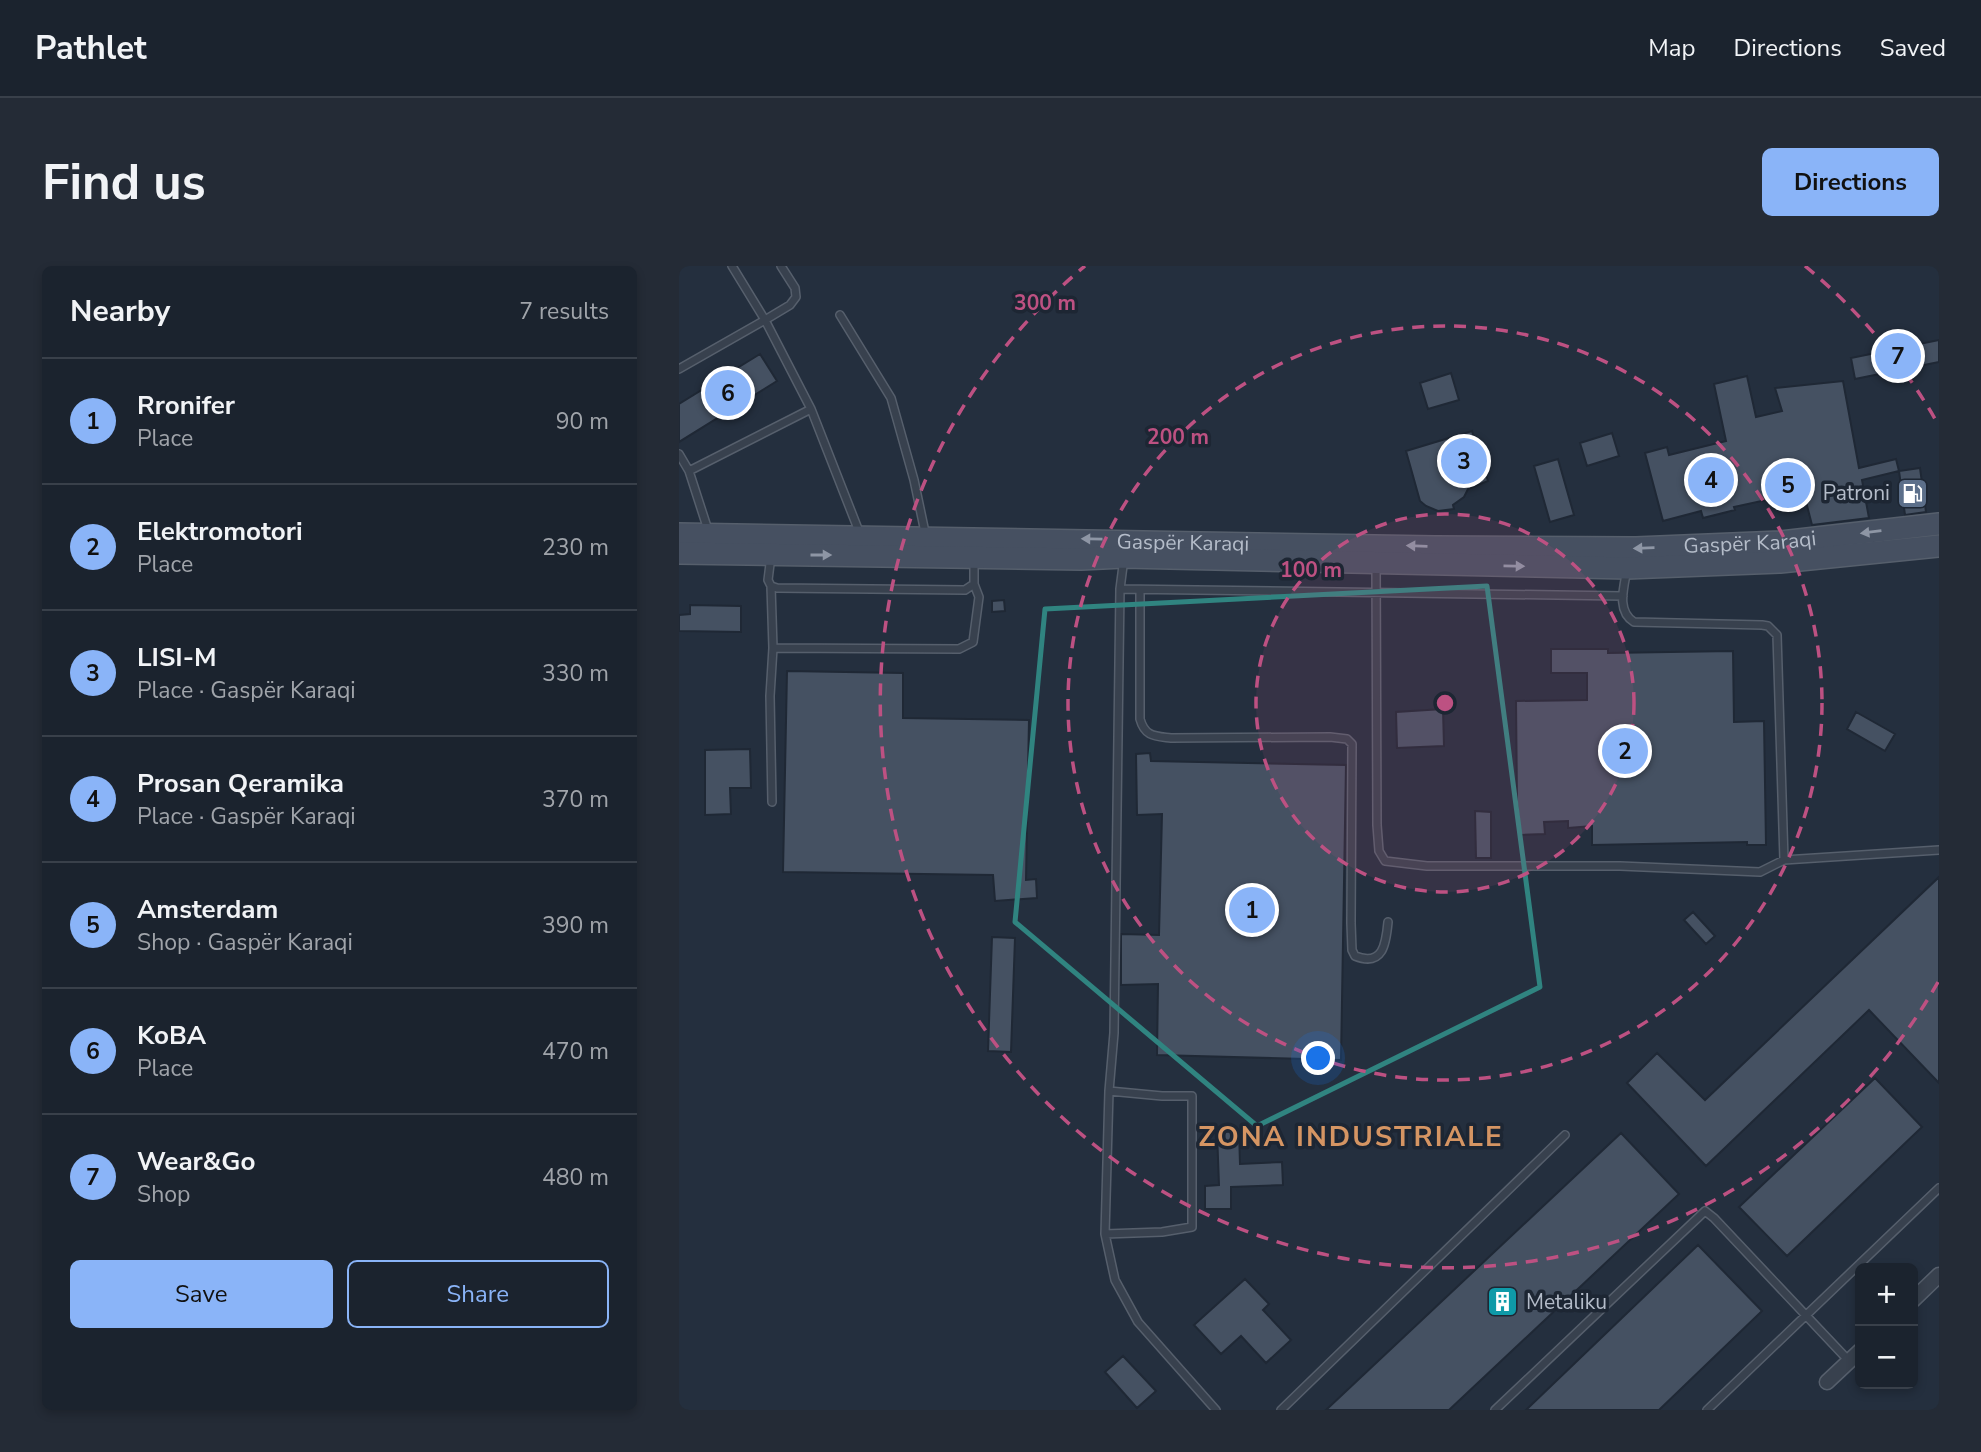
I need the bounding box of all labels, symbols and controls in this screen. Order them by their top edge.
text: Pathlet [35,26,147,71]
text: Map [1648,32,1695,64]
text: Directions [1733,32,1842,64]
text: Saved [1880,32,1946,64]
button: Directions [1762,148,1939,216]
text: Find us [42,149,206,216]
text: 300 m [1014,289,1076,317]
text: Nearby [70,291,170,332]
text: 7 results [519,296,609,327]
pin: 7 [1875,330,1921,382]
pin: 6 [705,367,751,419]
text: Rronifer [137,388,235,423]
text: 1 [86,406,100,437]
text: 90 m [556,406,609,437]
text: Place [137,423,193,454]
text: 200 m [1147,423,1209,451]
pin: 3 [1441,435,1487,487]
pin: 4 [1688,454,1734,506]
pin: 5 [1765,459,1811,511]
fuel station icon: Patroni [1896,476,1930,510]
place label: Patroni [1823,479,1890,507]
text: Elektromotori [137,514,303,549]
street label: Gaspër Karaqi [1683,524,1818,560]
one-way arrow [1860,527,1882,538]
street label: Gaspër Karaqi [1116,528,1250,558]
text: 2 [86,532,100,563]
text: 230 m [542,532,609,563]
one-way arrow [1080,534,1102,545]
one-way arrow [1406,541,1428,552]
one-way arrow [1633,542,1655,553]
text: Place [137,549,193,580]
one-way arrow [810,549,832,561]
text: 100 m [1280,556,1342,584]
one-way arrow [1503,560,1525,572]
text: LISI-M [137,640,216,675]
text: 3 [86,658,100,689]
text: 330 m [542,658,609,689]
text: Place · Gaspër Karaqi [137,675,356,706]
centre of rings [1433,691,1457,715]
pin: 2 [1602,725,1648,777]
text: Prosan Qeramika [137,766,344,801]
text: 4 [86,784,100,815]
text: 370 m [542,784,609,815]
text: Place · Gaspër Karaqi [137,801,356,832]
pin: 1 [1229,884,1275,936]
text: Amsterdam [137,892,278,927]
text: 5 [86,910,100,941]
text: 390 m [542,910,609,941]
text: Shop · Gaspër Karaqi [137,927,353,958]
text: KoBA [137,1018,206,1053]
text: 6 [86,1036,100,1067]
text: 470 m [542,1036,609,1067]
your location [1301,1041,1335,1075]
text: Place [137,1053,193,1084]
district label: ZONA INDUSTRIALE [1198,1118,1504,1156]
text: Wear&Go [137,1144,255,1179]
text: 7 [86,1162,100,1193]
text: 480 m [542,1162,609,1193]
text: Shop [137,1179,190,1210]
button: Save [70,1260,333,1328]
button: Share [347,1260,609,1328]
map controls [1855,1263,1918,1389]
button: + [1855,1263,1918,1326]
building icon: Metaliku [1486,1285,1520,1319]
place label: Metaliku [1526,1288,1607,1316]
button: − [1855,1326,1918,1389]

